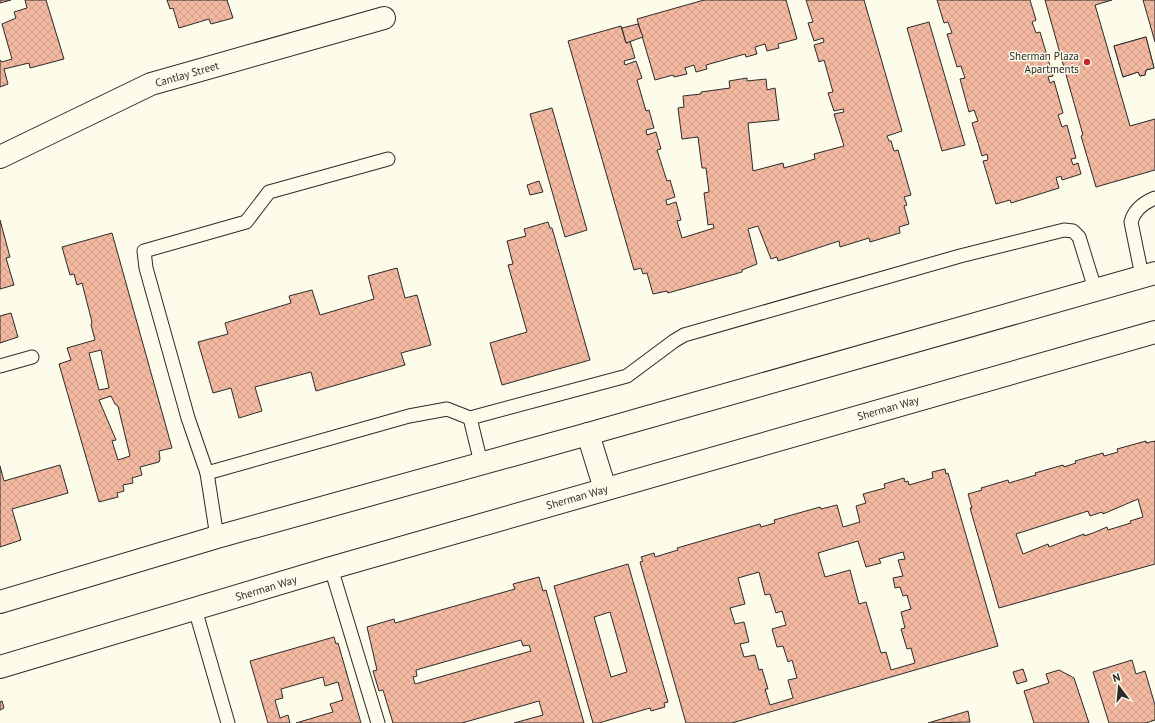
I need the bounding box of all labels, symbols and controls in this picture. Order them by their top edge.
place label: Sherman Plaza Apartments [1009,49,1079,76]
marker: Sherman Plaza Apartments [1082,57,1092,67]
street label: Cantlay Street [153,58,221,90]
street label: Sherman Way [856,392,921,423]
street label: Sherman Way [545,481,610,512]
street label: Sherman Way [234,572,299,604]
north arrow [1099,667,1139,707]
text: N [1111,670,1122,685]

